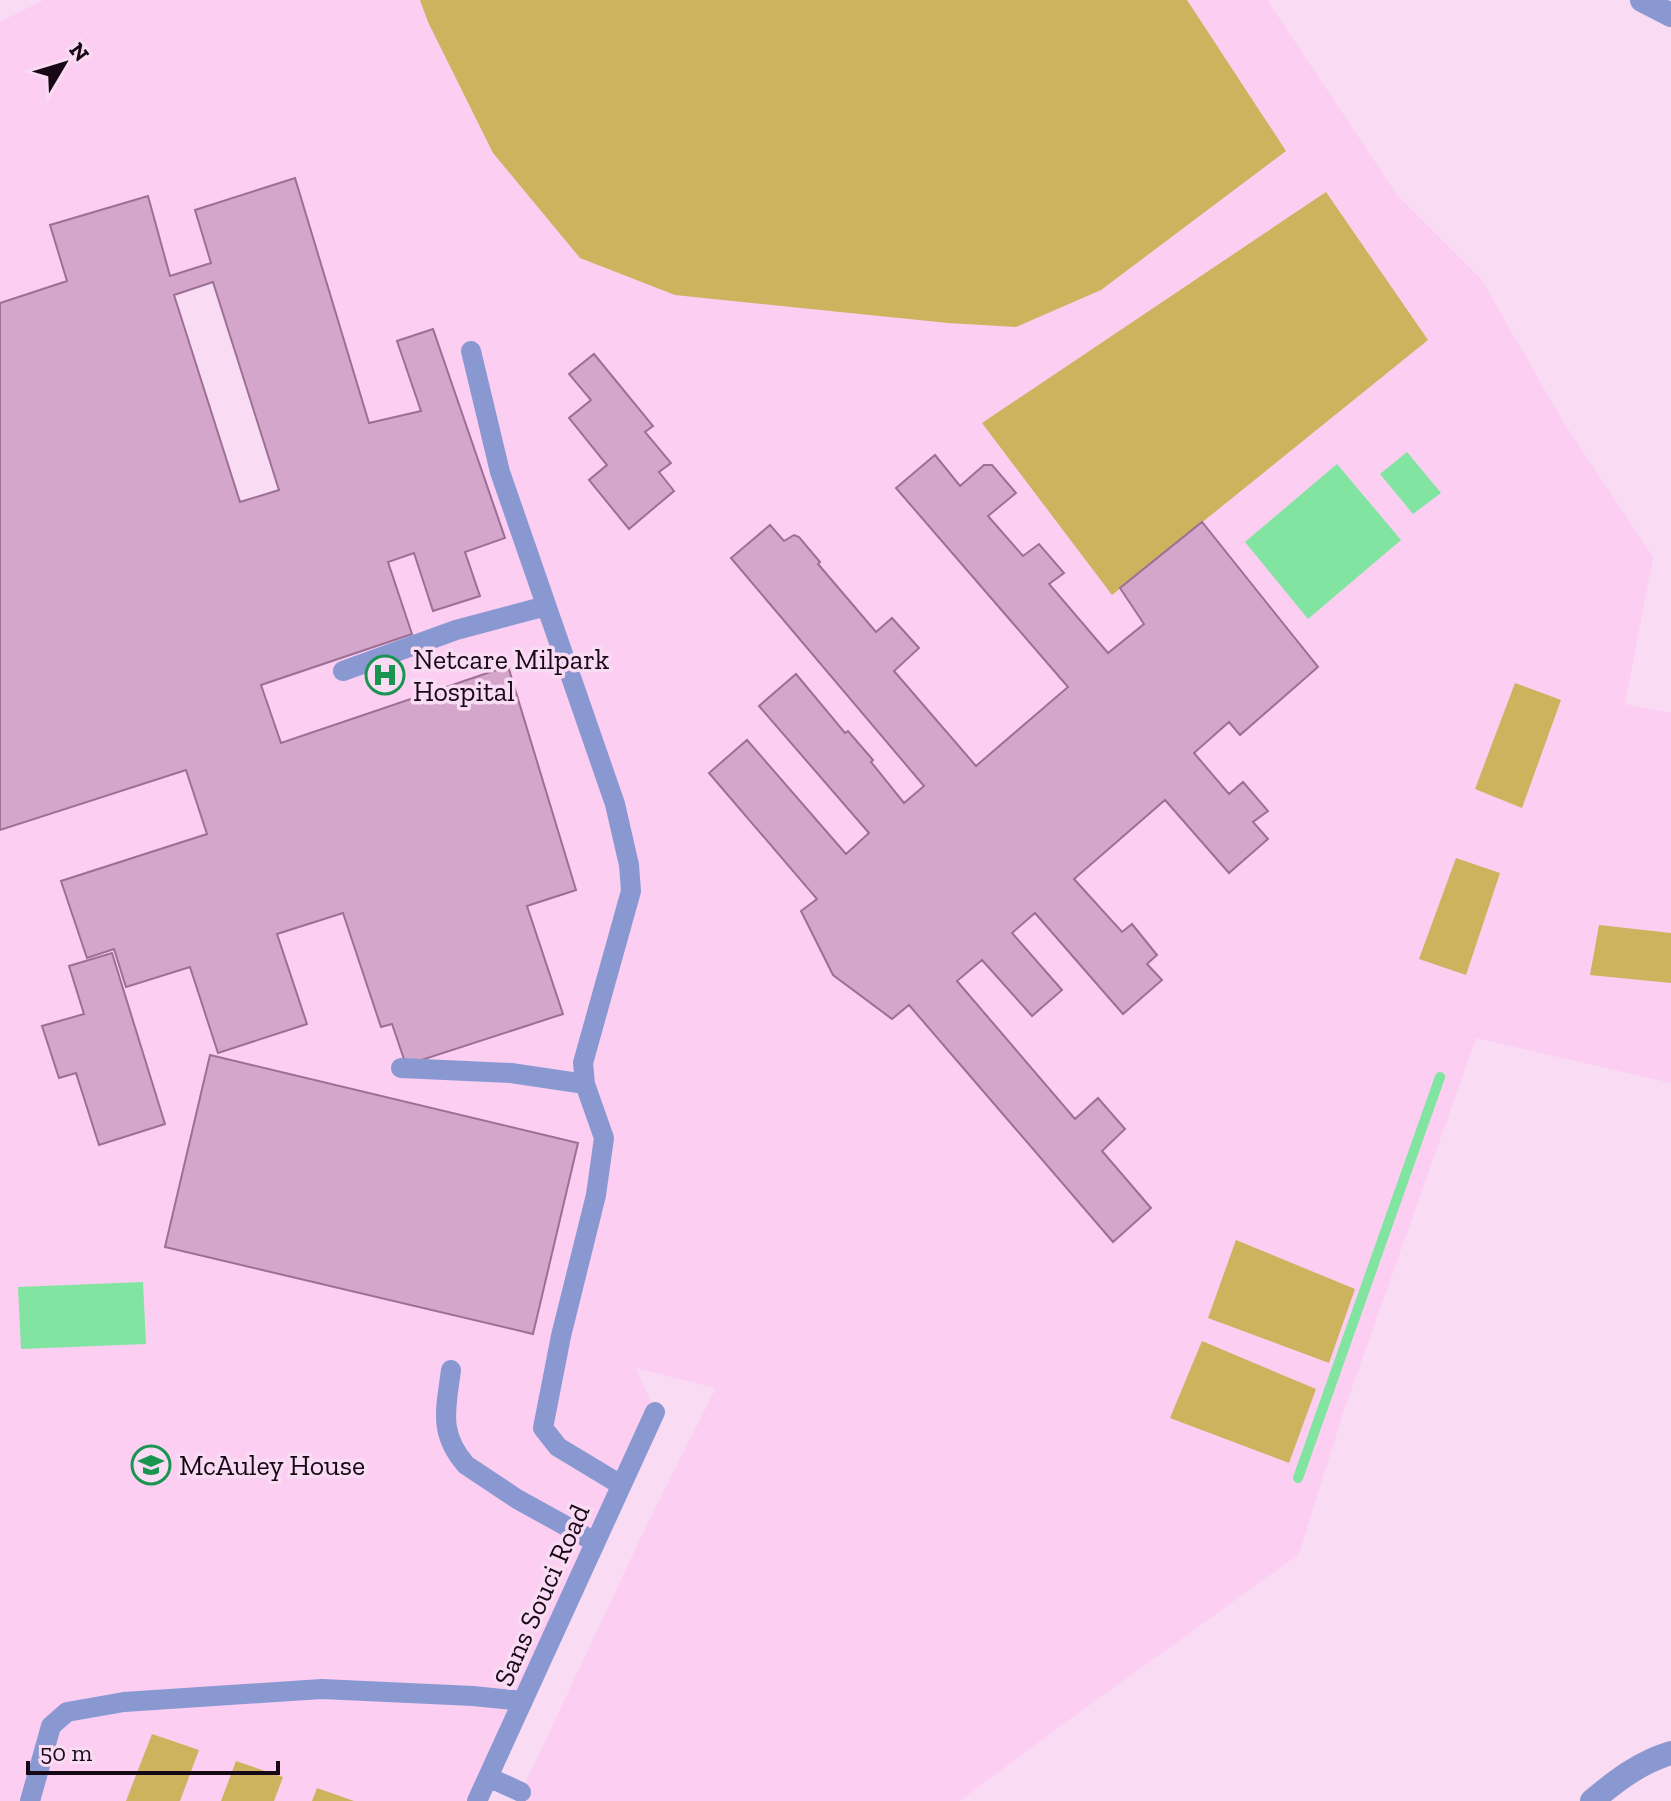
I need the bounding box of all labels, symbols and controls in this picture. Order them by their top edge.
north arrow [24,24,104,104]
text: N [64,37,95,67]
place label: Netcare Milpark Hospital [413,643,610,708]
hospital icon: Netcare Milpark Hospital [364,654,406,696]
school or university icon: McAuley House [130,1444,172,1486]
place label: McAuley House [179,1449,365,1482]
street label: Sans Souci Road [487,1499,596,1691]
scale bar [28,1725,278,1775]
text: 50 m [40,1738,93,1767]

